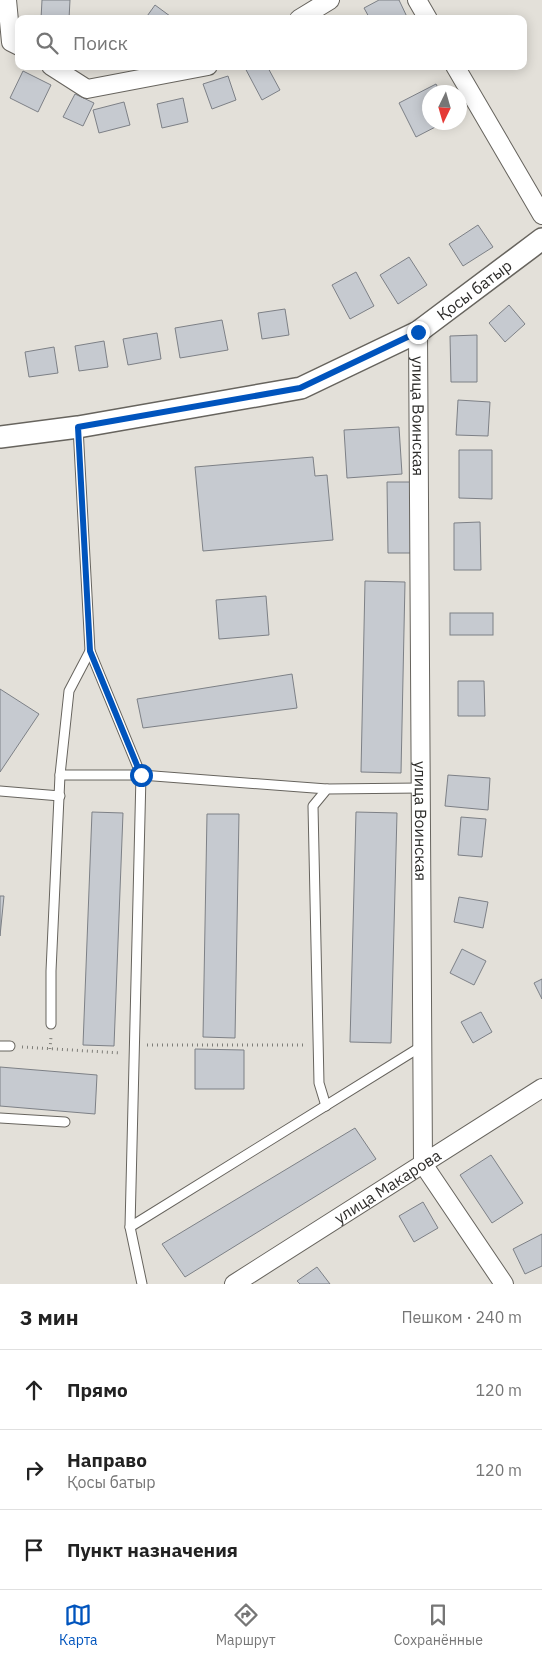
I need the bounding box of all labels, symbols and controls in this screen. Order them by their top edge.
search box [15,15,527,70]
icon: search [33,29,61,57]
text: Поиск [73,31,128,55]
north arrow [422,85,467,130]
street label: Қосы батыр [433,255,516,324]
route end [407,321,430,344]
street label: улица Воинская [408,356,429,476]
street label: улица Воинская [411,761,431,881]
route start [130,764,153,787]
street label: улица Макарова [330,1145,445,1228]
text: 3 мин [20,1303,79,1331]
text: Пешком · 240 m [401,1307,522,1327]
icon: ahead [20,1376,48,1404]
text: Прямо [67,1378,128,1402]
text: 120 m [475,1380,522,1400]
text: Направо [67,1448,147,1472]
icon: right [20,1456,48,1484]
text: 120 m [475,1460,522,1480]
text: Қосы батыр [67,1472,156,1492]
icon: arrive [20,1536,48,1564]
text: Пункт назначения [67,1538,238,1562]
tab: Карта [59,1601,98,1649]
tab: Маршрут [216,1601,276,1649]
tab: Сохранённые [394,1601,483,1649]

